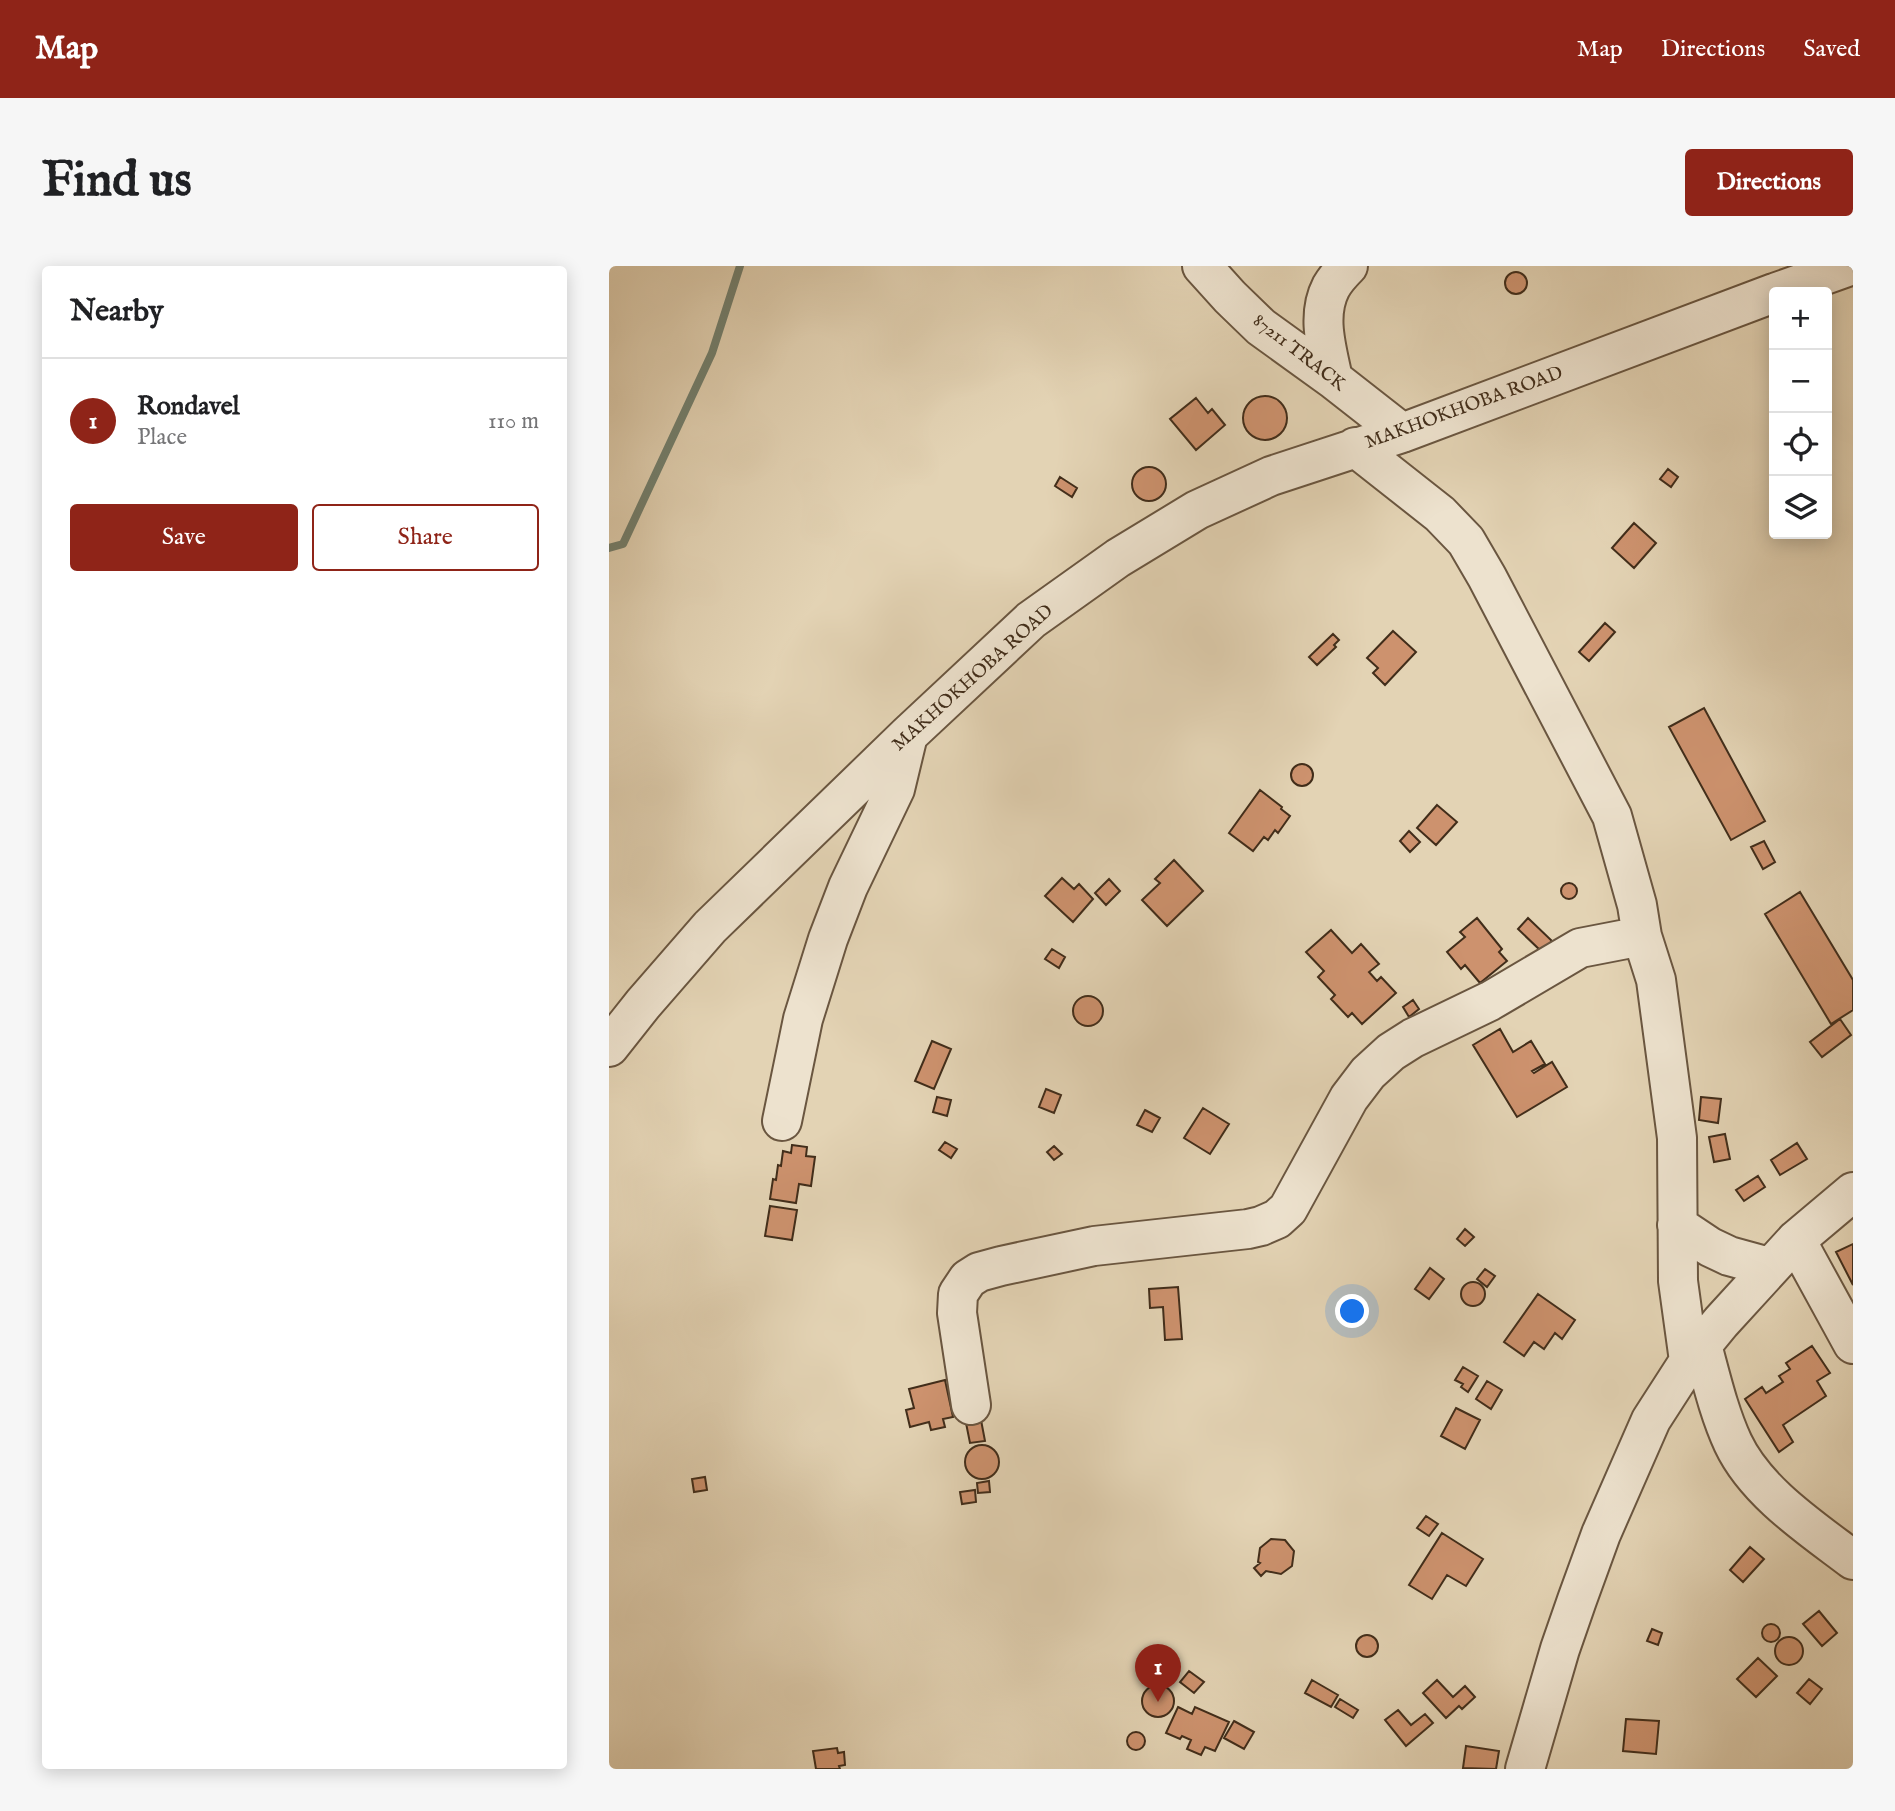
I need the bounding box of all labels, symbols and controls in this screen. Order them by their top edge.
text: Map [35,28,98,70]
text: Map [1577,34,1623,65]
text: Directions [1661,34,1765,65]
text: Saved [1803,34,1860,65]
button: Directions [1685,149,1853,216]
text: Find us [42,151,192,213]
map controls [1769,287,1832,539]
button: + [1769,287,1832,350]
text: Nearby [70,293,163,331]
street label: 87211 TRACK [1248,309,1351,397]
button: − [1769,350,1832,413]
street label: MAKHOKHOBA ROAD [1362,361,1566,455]
text: Rondavel [137,390,240,423]
text: 1 [89,407,97,436]
text: 110 m [488,407,539,436]
button: locate [1769,413,1832,476]
text: Place [137,423,187,452]
button: layers [1769,476,1832,539]
button: Save [70,504,298,571]
button: Share [312,504,539,571]
street label: MAKHOKHOBA ROAD [887,599,1059,757]
your location [1335,1294,1369,1328]
pin: 1 [1135,1644,1181,1702]

